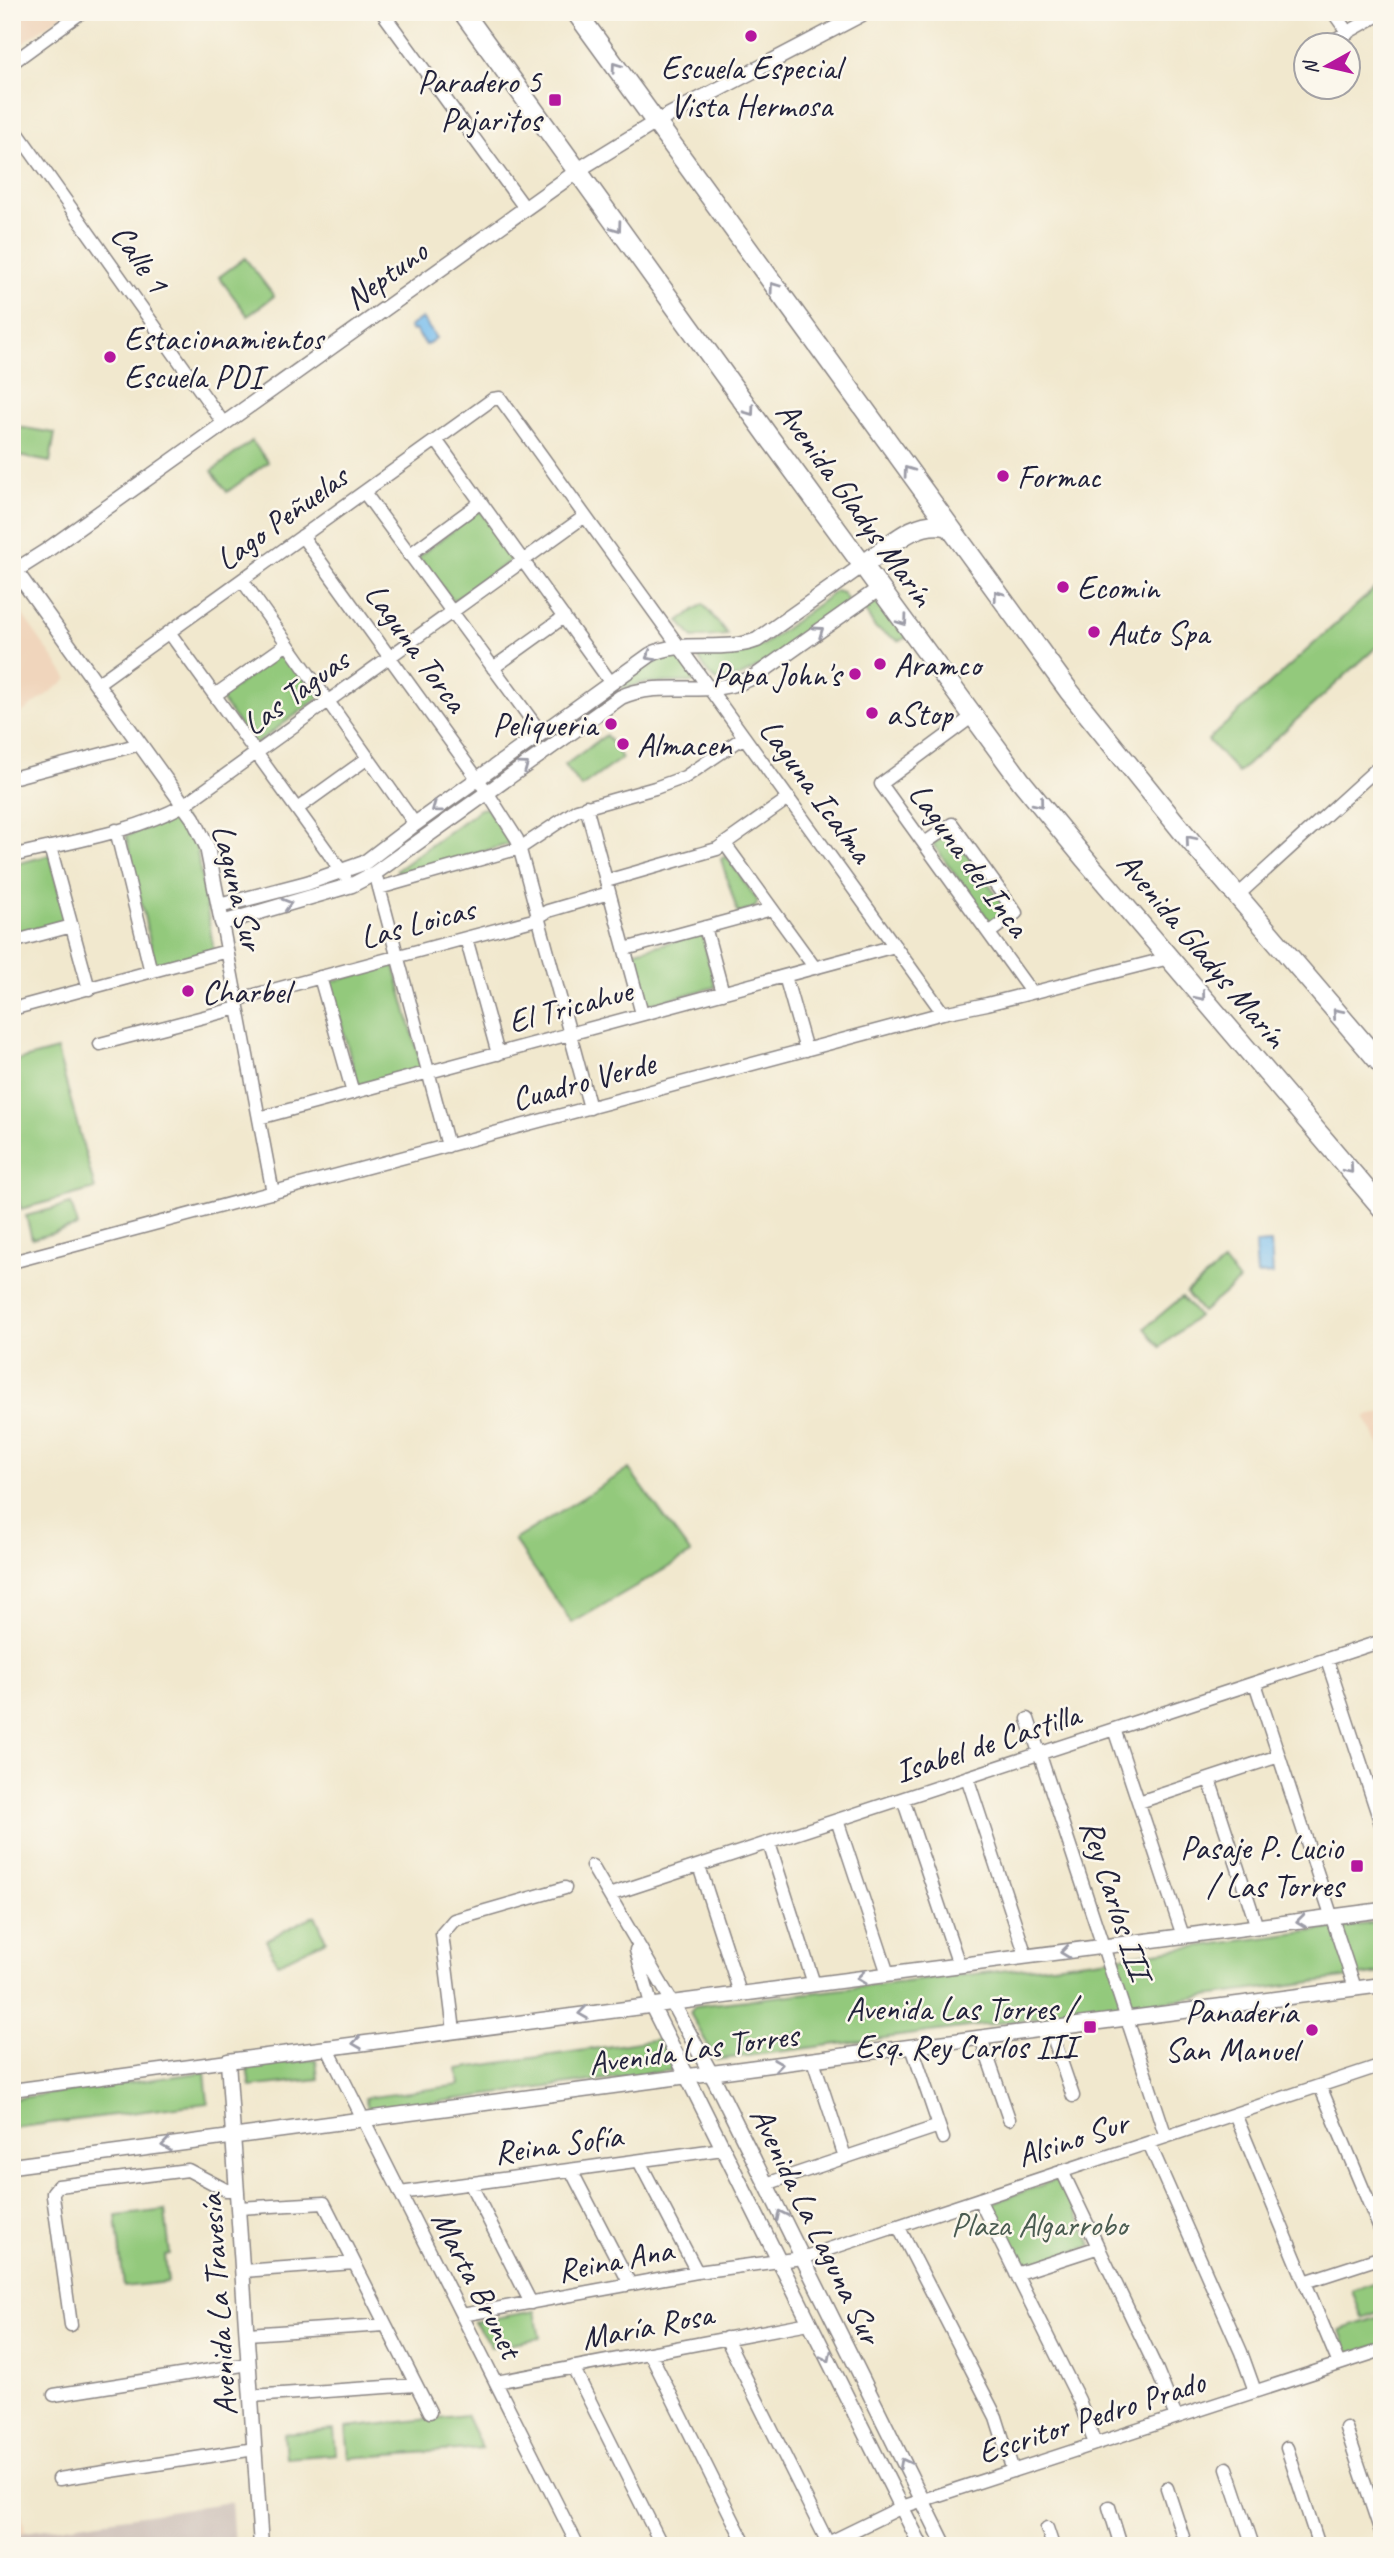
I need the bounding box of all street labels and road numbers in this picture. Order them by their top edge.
street label: Calle 1 [102,216,180,303]
street label: Neptuno [336,230,437,319]
street label: Avenida Gladys Marín [767,393,944,615]
street label: Lago Peñuelas [207,454,358,580]
street label: Laguna Torca [355,575,478,722]
street label: Las Taguas [234,637,360,745]
street label: Laguna Icalma [750,710,884,872]
street label: Laguna del Inca [899,774,1040,946]
street label: Laguna Sur [202,820,275,958]
street label: Avenida Gladys Marín [1108,843,1297,1057]
street label: Las Loicas [355,887,482,958]
street label: El Tricahue [504,969,639,1043]
street label: Cuadro Verde [507,1041,662,1120]
street label: Isabel de Castilla [890,1693,1087,1793]
street label: Rey Carlos III [1071,1814,1164,1991]
street label: Avenida Las Torres [586,2013,803,2084]
street label: Avenida La Laguna Sur [741,2100,893,2354]
street label: Alsino Sur [1012,2100,1136,2177]
street label: Reina Sofía [492,2114,627,2174]
street label: Avenida La Travesía [189,2190,247,2417]
street label: Marta Brunet [422,2204,533,2368]
street label: Reina Ana [554,2228,679,2292]
street label: María Rosa [578,2292,719,2359]
street label: Escritor Pedro Prado [973,2360,1211,2473]

